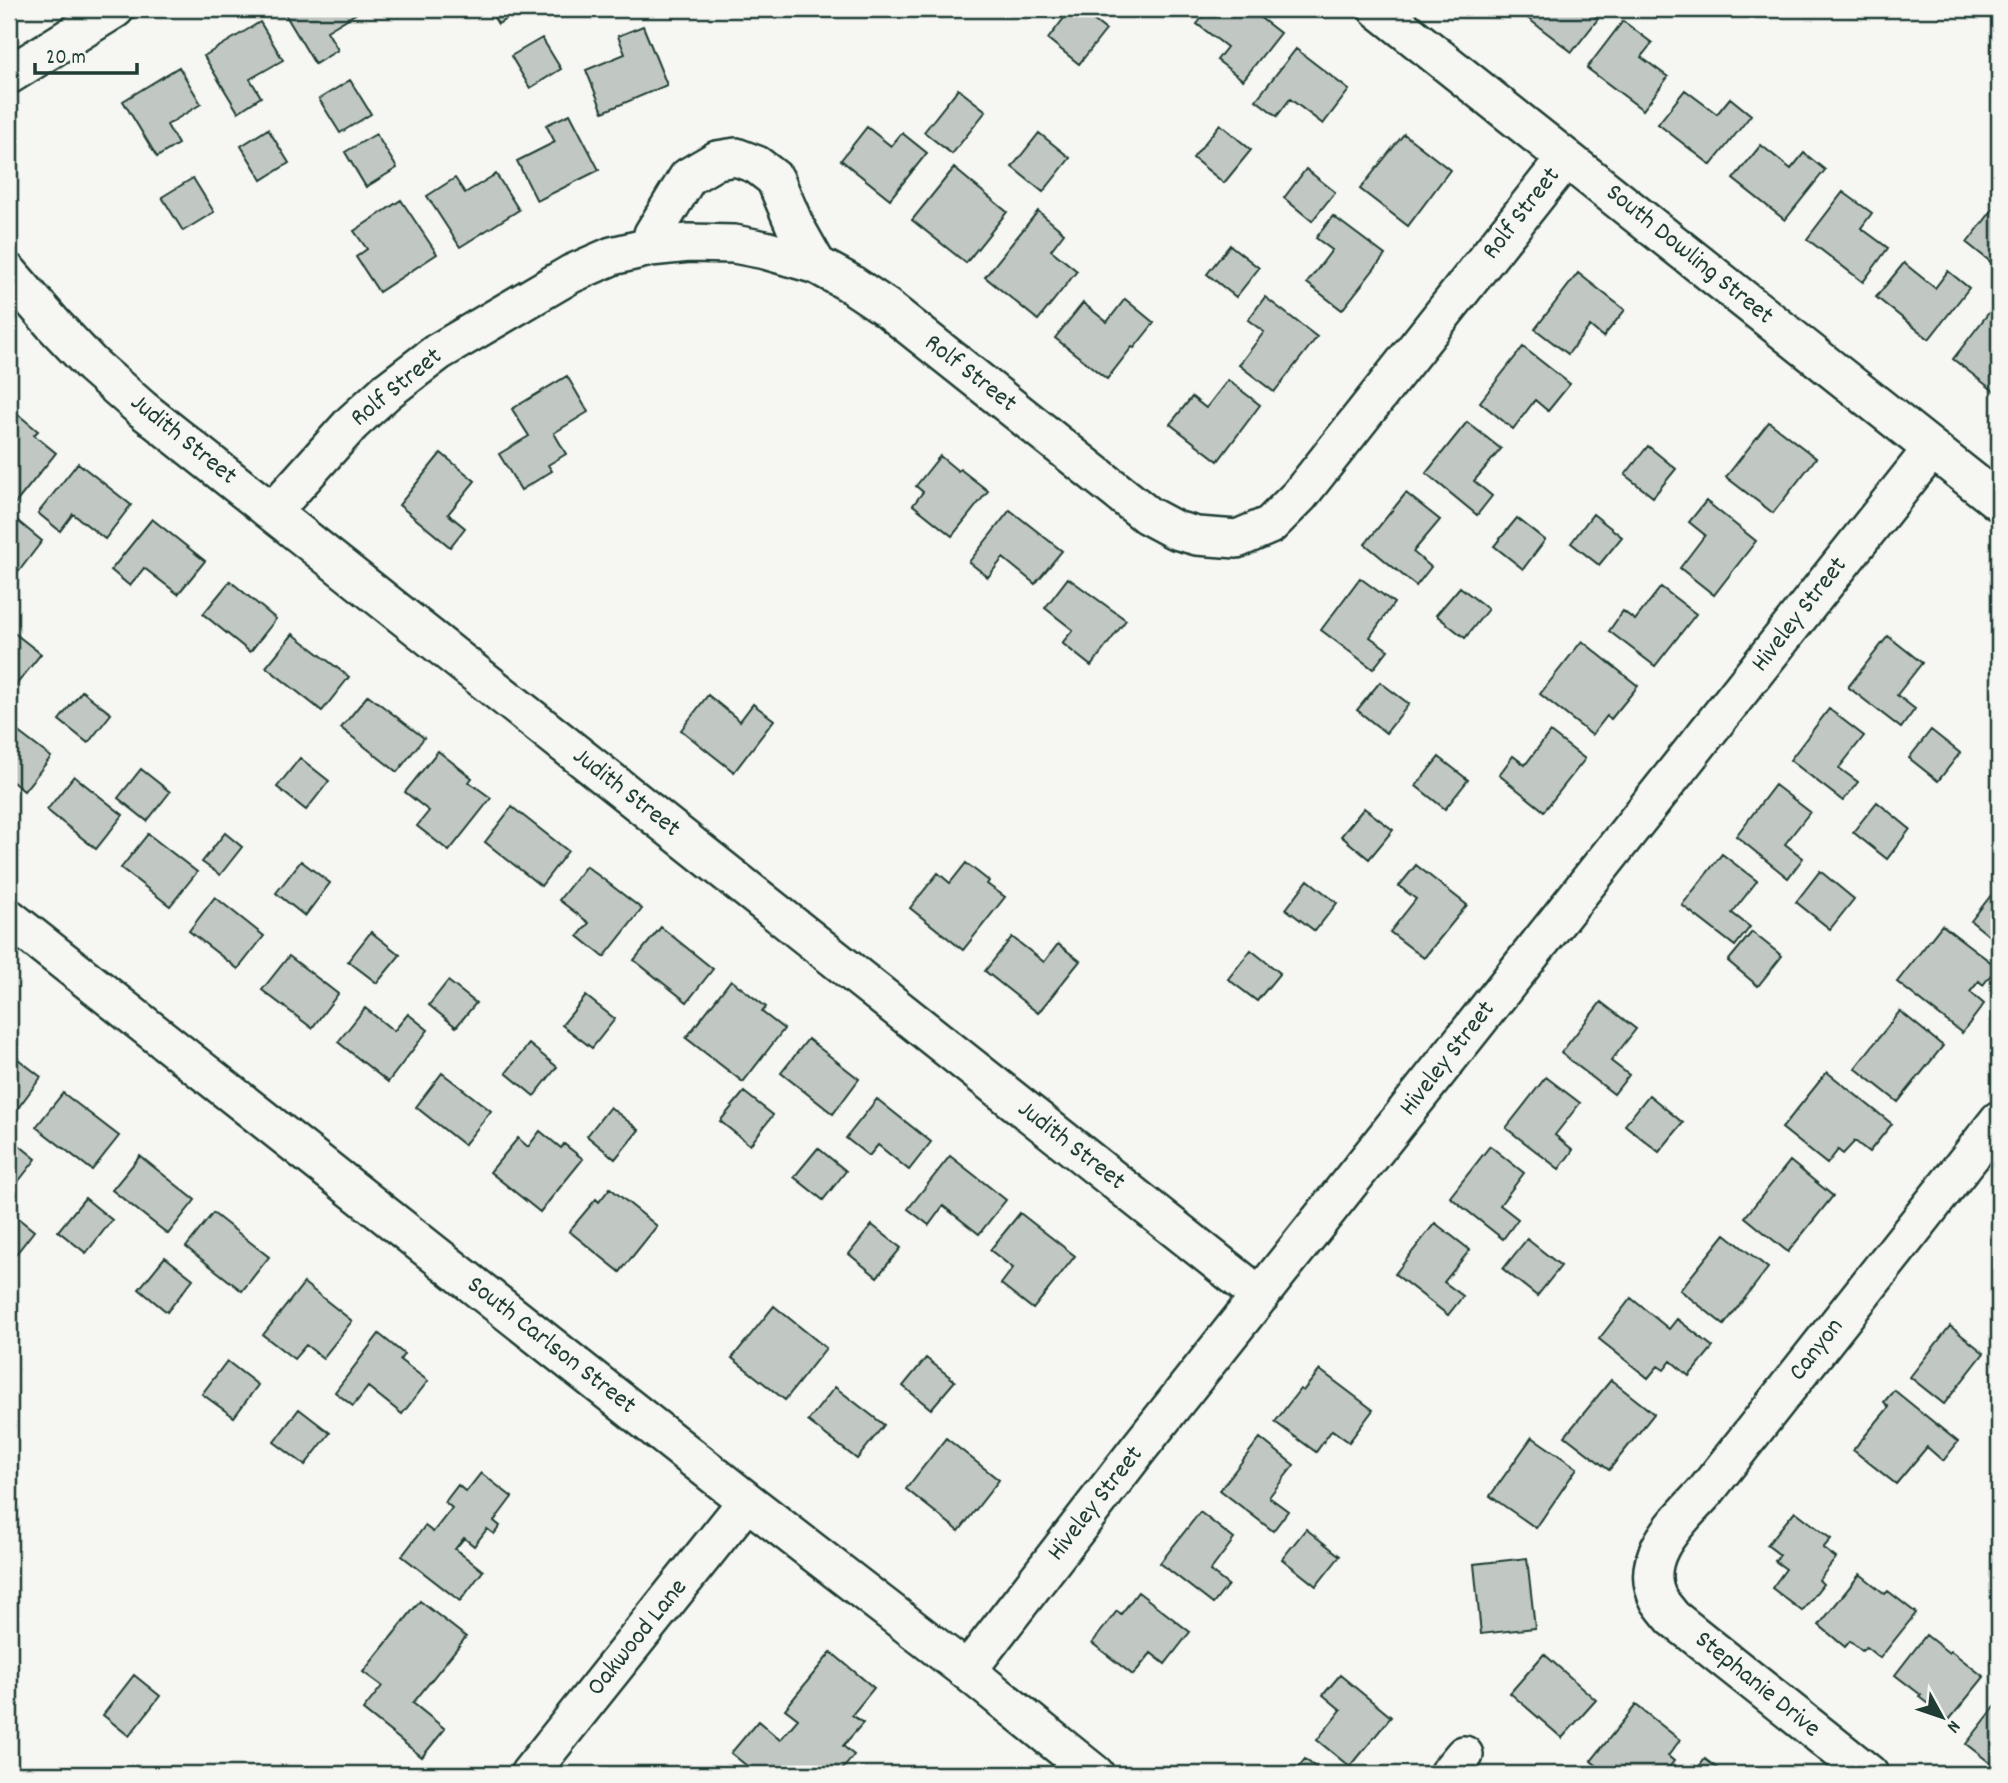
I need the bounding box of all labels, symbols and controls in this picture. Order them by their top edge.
scale bar [35,32,136,76]
text: 20 m [46,44,86,74]
street label: Rolf Street [1474,159,1570,268]
street label: South Dowling Street [1597,176,1781,335]
street label: Rolf Street [916,326,1025,422]
street label: Rolf Street [343,339,451,437]
street label: Judith Street [122,385,245,495]
street label: Hiveley Street [1743,549,1857,681]
street label: Judith Street [564,739,688,847]
street label: Hiveley Street [1391,993,1505,1125]
street label: Judith Street [1009,1092,1133,1200]
street label: South Carlson Street [458,1268,644,1424]
street label: Canyon [1781,1311,1853,1389]
street label: Hiveley Street [1039,1438,1153,1570]
street label: Oakwood Lane [579,1571,697,1705]
street label: Stephanie Drive [1686,1623,1828,1747]
north arrow [1906,1682,1976,1752]
text: N [1939,1713,1966,1738]

